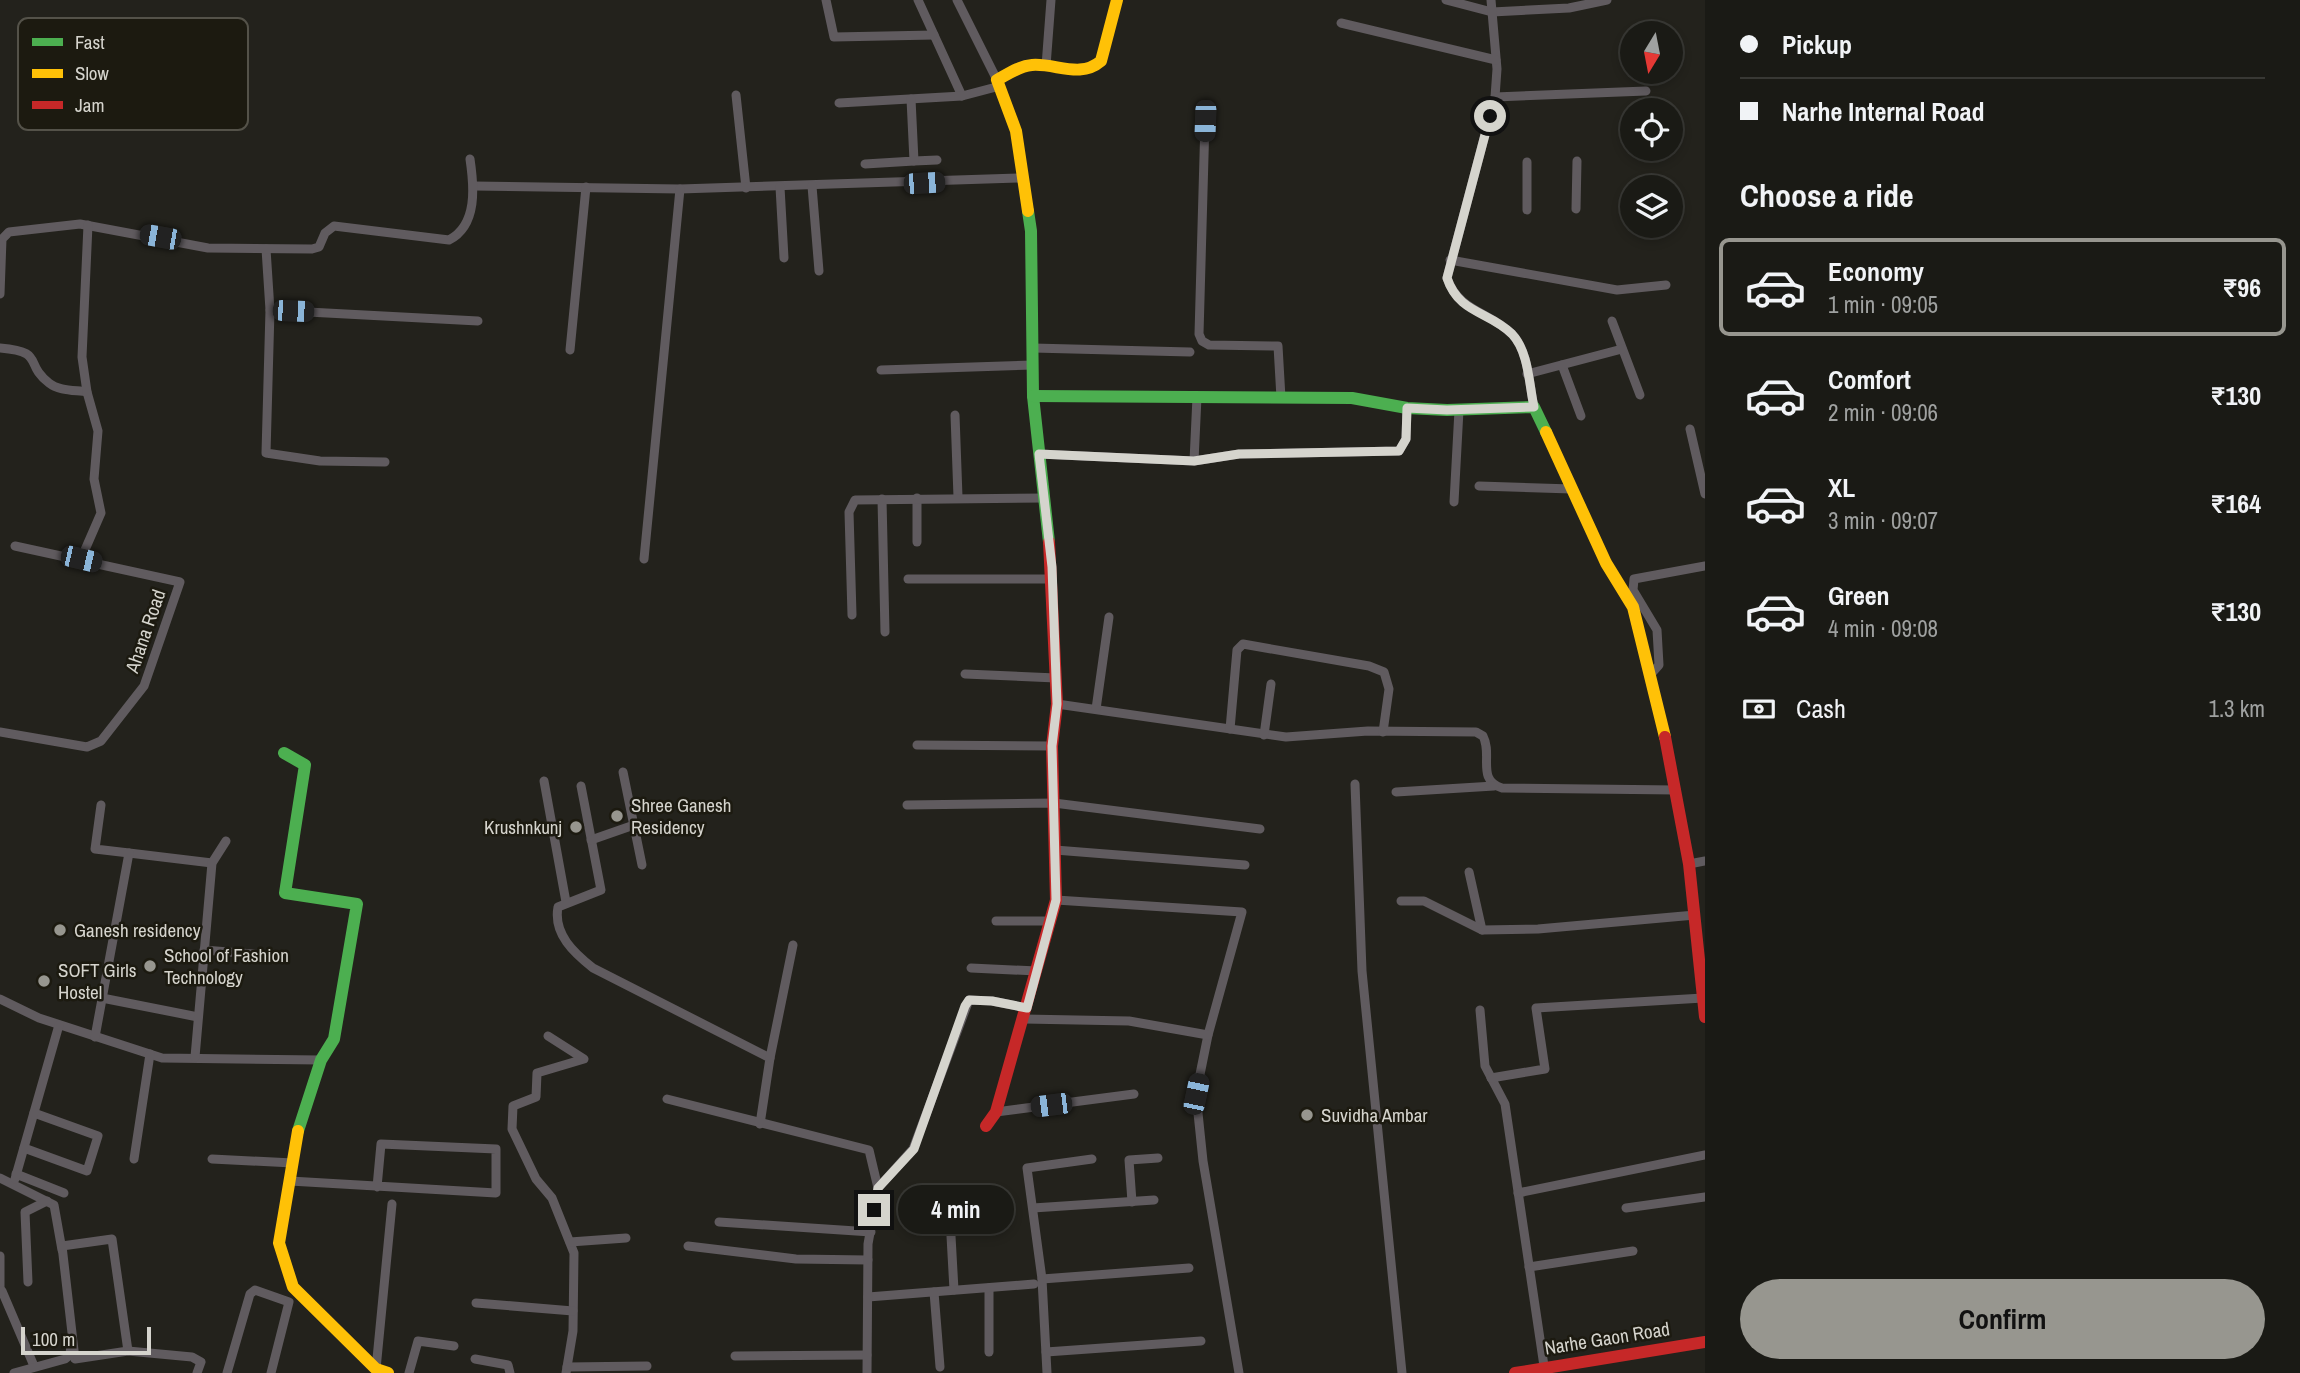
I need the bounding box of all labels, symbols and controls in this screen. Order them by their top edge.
legend [18,18,248,130]
north arrow [1620,21,1684,84]
map controls [1620,21,1683,238]
text: Pickup [1782,27,1852,62]
text: Fast [75,29,105,55]
text: Slow [75,60,110,86]
text: Jam [75,92,104,118]
text: Narhe Internal Road [1782,94,1985,129]
button: locate [1620,98,1683,161]
car [1194,100,1217,142]
route start [1474,100,1506,132]
car [903,171,946,195]
text: Choose a ride [1740,174,1914,217]
button: layers [1620,175,1683,238]
car [138,223,183,251]
text: Economy [1828,254,1924,289]
icon: car [1744,256,1807,319]
text: ₹96 [2222,270,2261,305]
text: 1 min · 09:05 [1828,289,1938,320]
car [272,300,315,322]
text: Comfort [1828,362,1911,397]
icon: car [1744,364,1807,427]
text: ₹130 [2210,378,2261,413]
text: 2 min · 09:06 [1828,397,1938,428]
text: XL [1828,470,1855,505]
icon: car [1744,472,1807,535]
text: ₹164 [2210,486,2261,521]
text: 3 min · 09:07 [1828,505,1938,536]
car [59,544,104,574]
text: Green [1828,578,1890,613]
icon: car [1744,580,1807,643]
street label: Ahana Road [118,586,171,677]
text: ₹130 [2210,594,2261,629]
text: 4 min · 09:08 [1828,613,1938,644]
icon: cash [1740,690,1778,728]
text: Cash [1796,691,1846,726]
text: 1.3 km [2208,693,2265,724]
place label: Shree Ganesh Residency [631,792,731,840]
marker: Shree Ganesh Residency [609,808,625,824]
place label: Krushnkunj [484,814,562,840]
marker: Krushnkunj [568,819,584,835]
place label: Ganesh residency [74,917,201,943]
marker: Ganesh residency [52,922,68,938]
place label: School of Fashion Technology [164,942,289,990]
place label: SOFT Girls Hostel [58,957,137,1005]
marker: School of Fashion Technology [142,958,158,974]
marker: SOFT Girls Hostel [36,973,52,989]
car [1182,1071,1211,1117]
car [1029,1092,1074,1118]
place label: Suvidha Ambar [1321,1102,1428,1128]
marker: Suvidha Ambar [1299,1107,1315,1123]
callout: 4 min [898,1186,1014,1234]
route end [858,1194,890,1226]
text: 4 min [931,1194,981,1225]
button: Confirm [1740,1279,2265,1359]
street label: Narhe Gaon Road [1543,1315,1671,1361]
scale bar [21,1324,150,1356]
text: 100 m [32,1326,75,1352]

